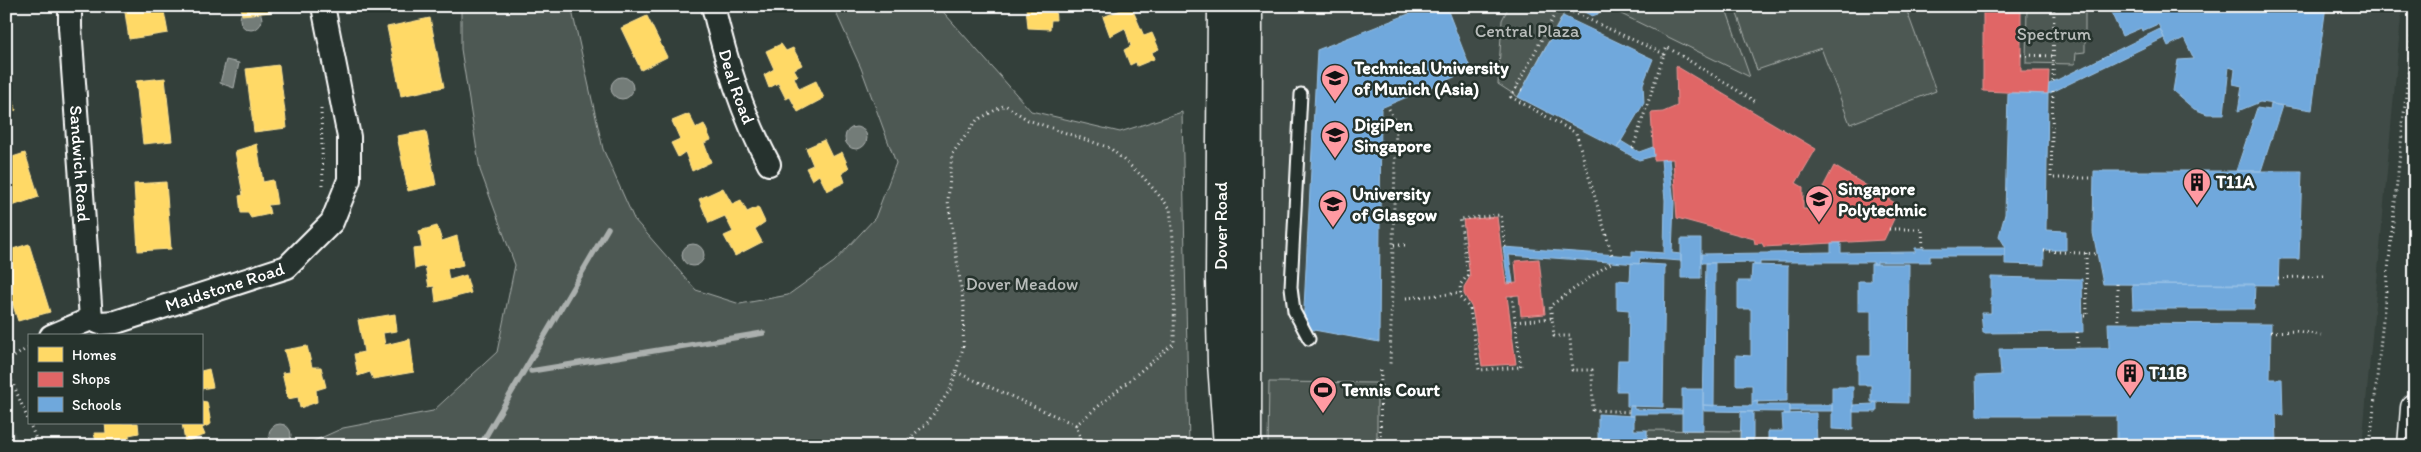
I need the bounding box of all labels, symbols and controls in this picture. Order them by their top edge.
park label: Central Plaza [1475,20,1580,42]
park label: Spectrum [2017,23,2092,45]
street label: Deal Road [714,47,760,128]
place label: Technical University of Munich (Asia) [1353,57,1509,100]
school or university icon: Technical University of Munich (Asia) [1320,63,1350,102]
street label: Sandwich Road [65,104,95,223]
place label: DigiPen Singapore [1354,114,1432,157]
school or university icon: DigiPen Singapore [1320,120,1350,159]
building icon: T11A [2182,167,2212,206]
place label: T11A [2215,171,2255,193]
place label: Singapore Polytechnic [1838,178,1927,221]
street label: Dover Road [1210,182,1232,270]
place label: University of Glasgow [1352,183,1438,226]
school or university icon: Singapore Polytechnic [1804,184,1834,223]
school or university icon: University of Glasgow [1318,189,1348,228]
street label: Maidstone Road [162,258,287,316]
park label: Dover Meadow [966,273,1078,295]
legend [28,334,202,424]
text: Homes [72,346,117,364]
building icon: T11B [2115,358,2145,397]
place label: T11B [2148,362,2187,384]
text: Shops [72,370,111,388]
sports icon: Tennis Court [1308,375,1338,414]
place label: Tennis Court [1341,379,1440,401]
text: Schools [72,396,122,414]

